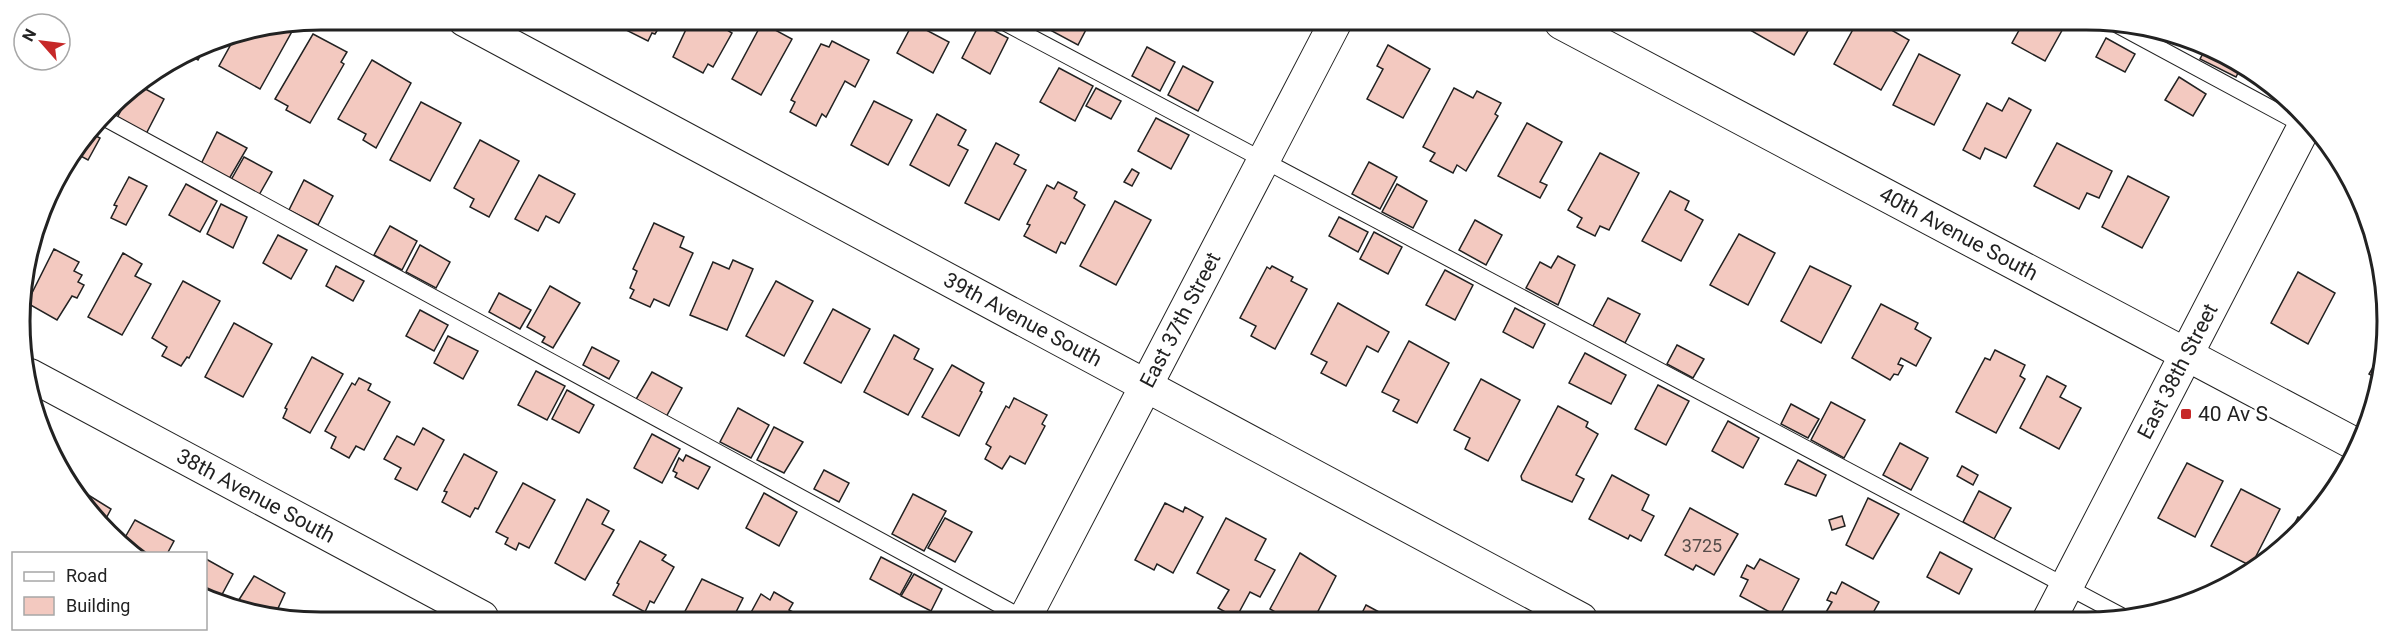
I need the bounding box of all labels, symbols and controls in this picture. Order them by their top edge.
north arrow [12,12,72,72]
text: N [18,26,40,45]
street label: 40th Avenue South [1875,182,2042,286]
street label: East 37th Street [1135,248,1225,392]
street label: 39th Avenue South [940,268,1106,372]
street label: East 38th Street [2133,299,2223,443]
place label: 40 Av S [2198,402,2268,426]
marker: 40 Av S [2179,407,2193,421]
street label: 38th Avenue South [173,444,339,548]
house number: 3725 [1682,535,1722,556]
legend [12,552,207,630]
text: Road [66,565,107,586]
text: Building [66,595,130,616]

